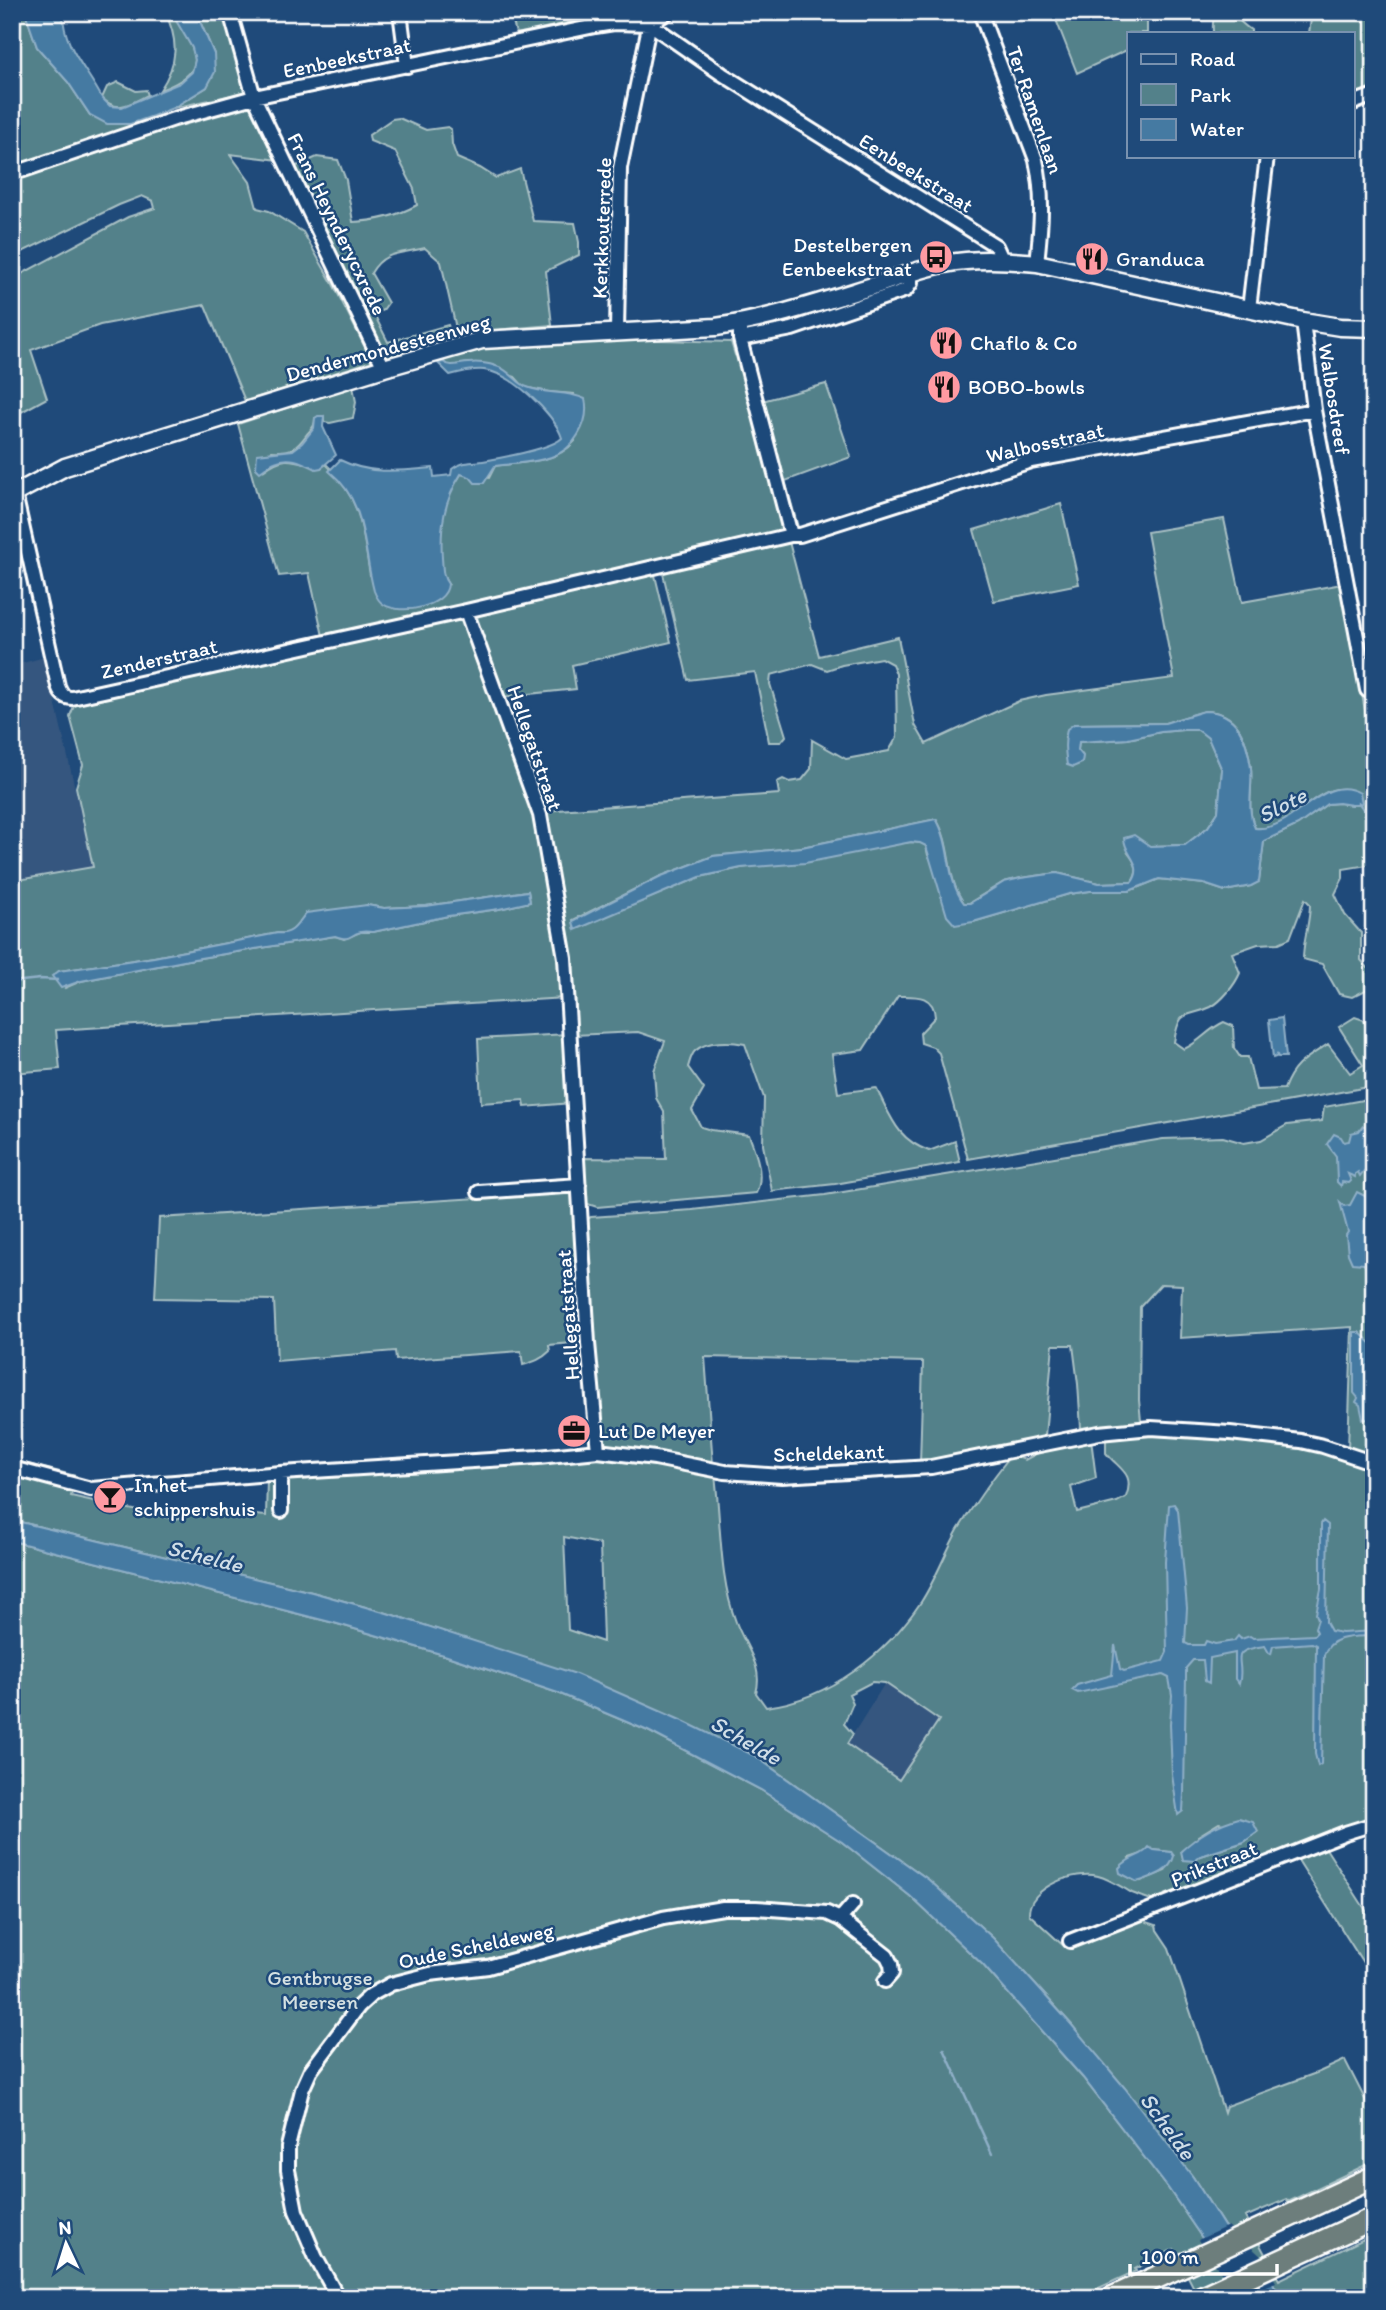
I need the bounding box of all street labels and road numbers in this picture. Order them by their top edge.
street label: Eenbeekstraat [281,32,413,83]
street label: Ter Ramenlaan [1002,43,1069,177]
street label: Frans Heynderycxrede [282,128,393,319]
street label: Eenbeekstraat [854,128,978,218]
street label: Kerkkouterrede [587,157,616,299]
street label: Dendermondesteenweg [283,308,493,387]
street label: Walbosdreef [1313,341,1356,457]
street label: Walbosstraat [983,417,1106,468]
street label: Zenderstraat [98,633,220,684]
street label: Hellegatstraat [502,682,569,814]
street label: Hellegatstraat [550,1249,585,1381]
street label: Scheldekant [773,1438,885,1467]
street label: Prikstraat [1167,1835,1261,1892]
street label: Oude Scheldeweg [396,1917,556,1974]

